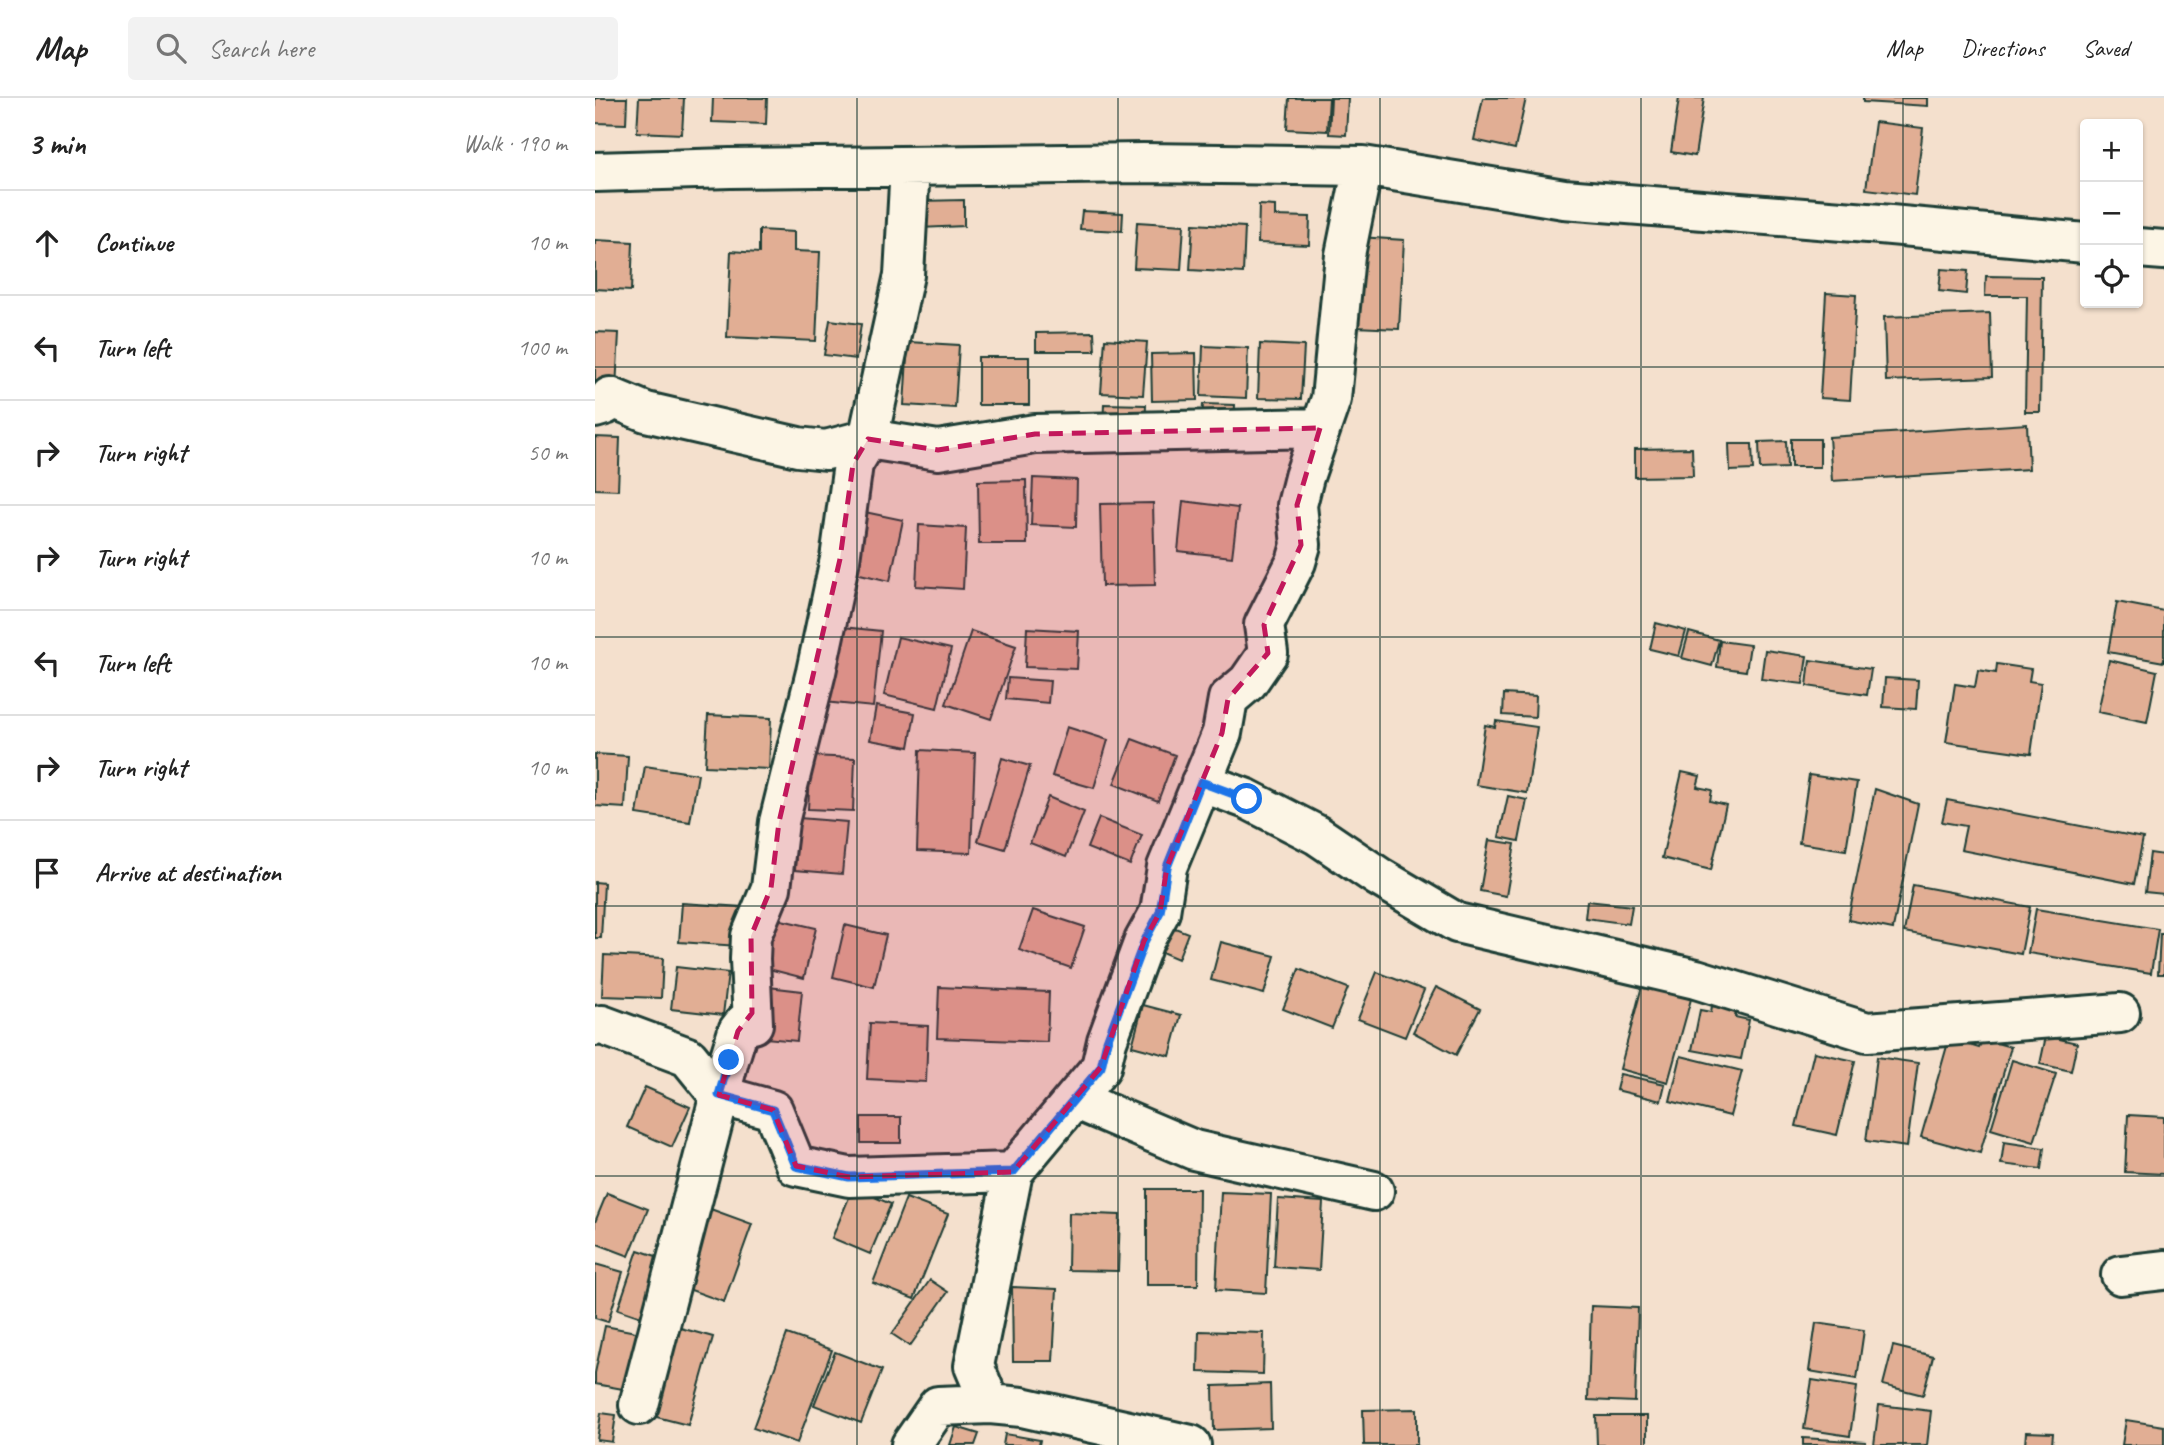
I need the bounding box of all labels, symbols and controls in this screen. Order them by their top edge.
search box [128,17,618,80]
text: Map [35,27,86,69]
icon: search [152,29,190,67]
text: Search here [208,32,314,65]
text: Map [1886,33,1923,63]
text: Directions [1961,33,2044,63]
text: Saved [2082,33,2129,63]
map controls [2080,119,2143,308]
button: + [2080,119,2143,182]
text: 3 min [28,125,85,163]
text: Walk · 190 m [463,129,567,158]
button: − [2080,182,2143,245]
icon: ahead [28,224,66,262]
text: Continue [95,226,173,259]
text: 10 m [528,228,567,257]
button: locate [2080,245,2143,308]
icon: left [28,329,66,367]
text: Turn left [95,331,170,364]
text: 100 m [518,333,567,362]
icon: right [28,434,66,472]
text: Turn right [95,436,186,469]
text: 50 m [528,438,567,467]
icon: right [28,539,66,577]
text: Turn right [95,541,186,574]
text: 10 m [528,543,567,572]
icon: left [28,644,66,682]
text: Turn left [95,646,170,679]
text: 10 m [528,648,567,677]
icon: right [28,749,66,787]
text: Turn right [95,751,186,784]
text: 10 m [528,753,567,782]
route start [1231,783,1262,814]
icon: arrive [28,854,66,892]
text: Arrive at destination [95,856,281,889]
route end [713,1044,744,1075]

